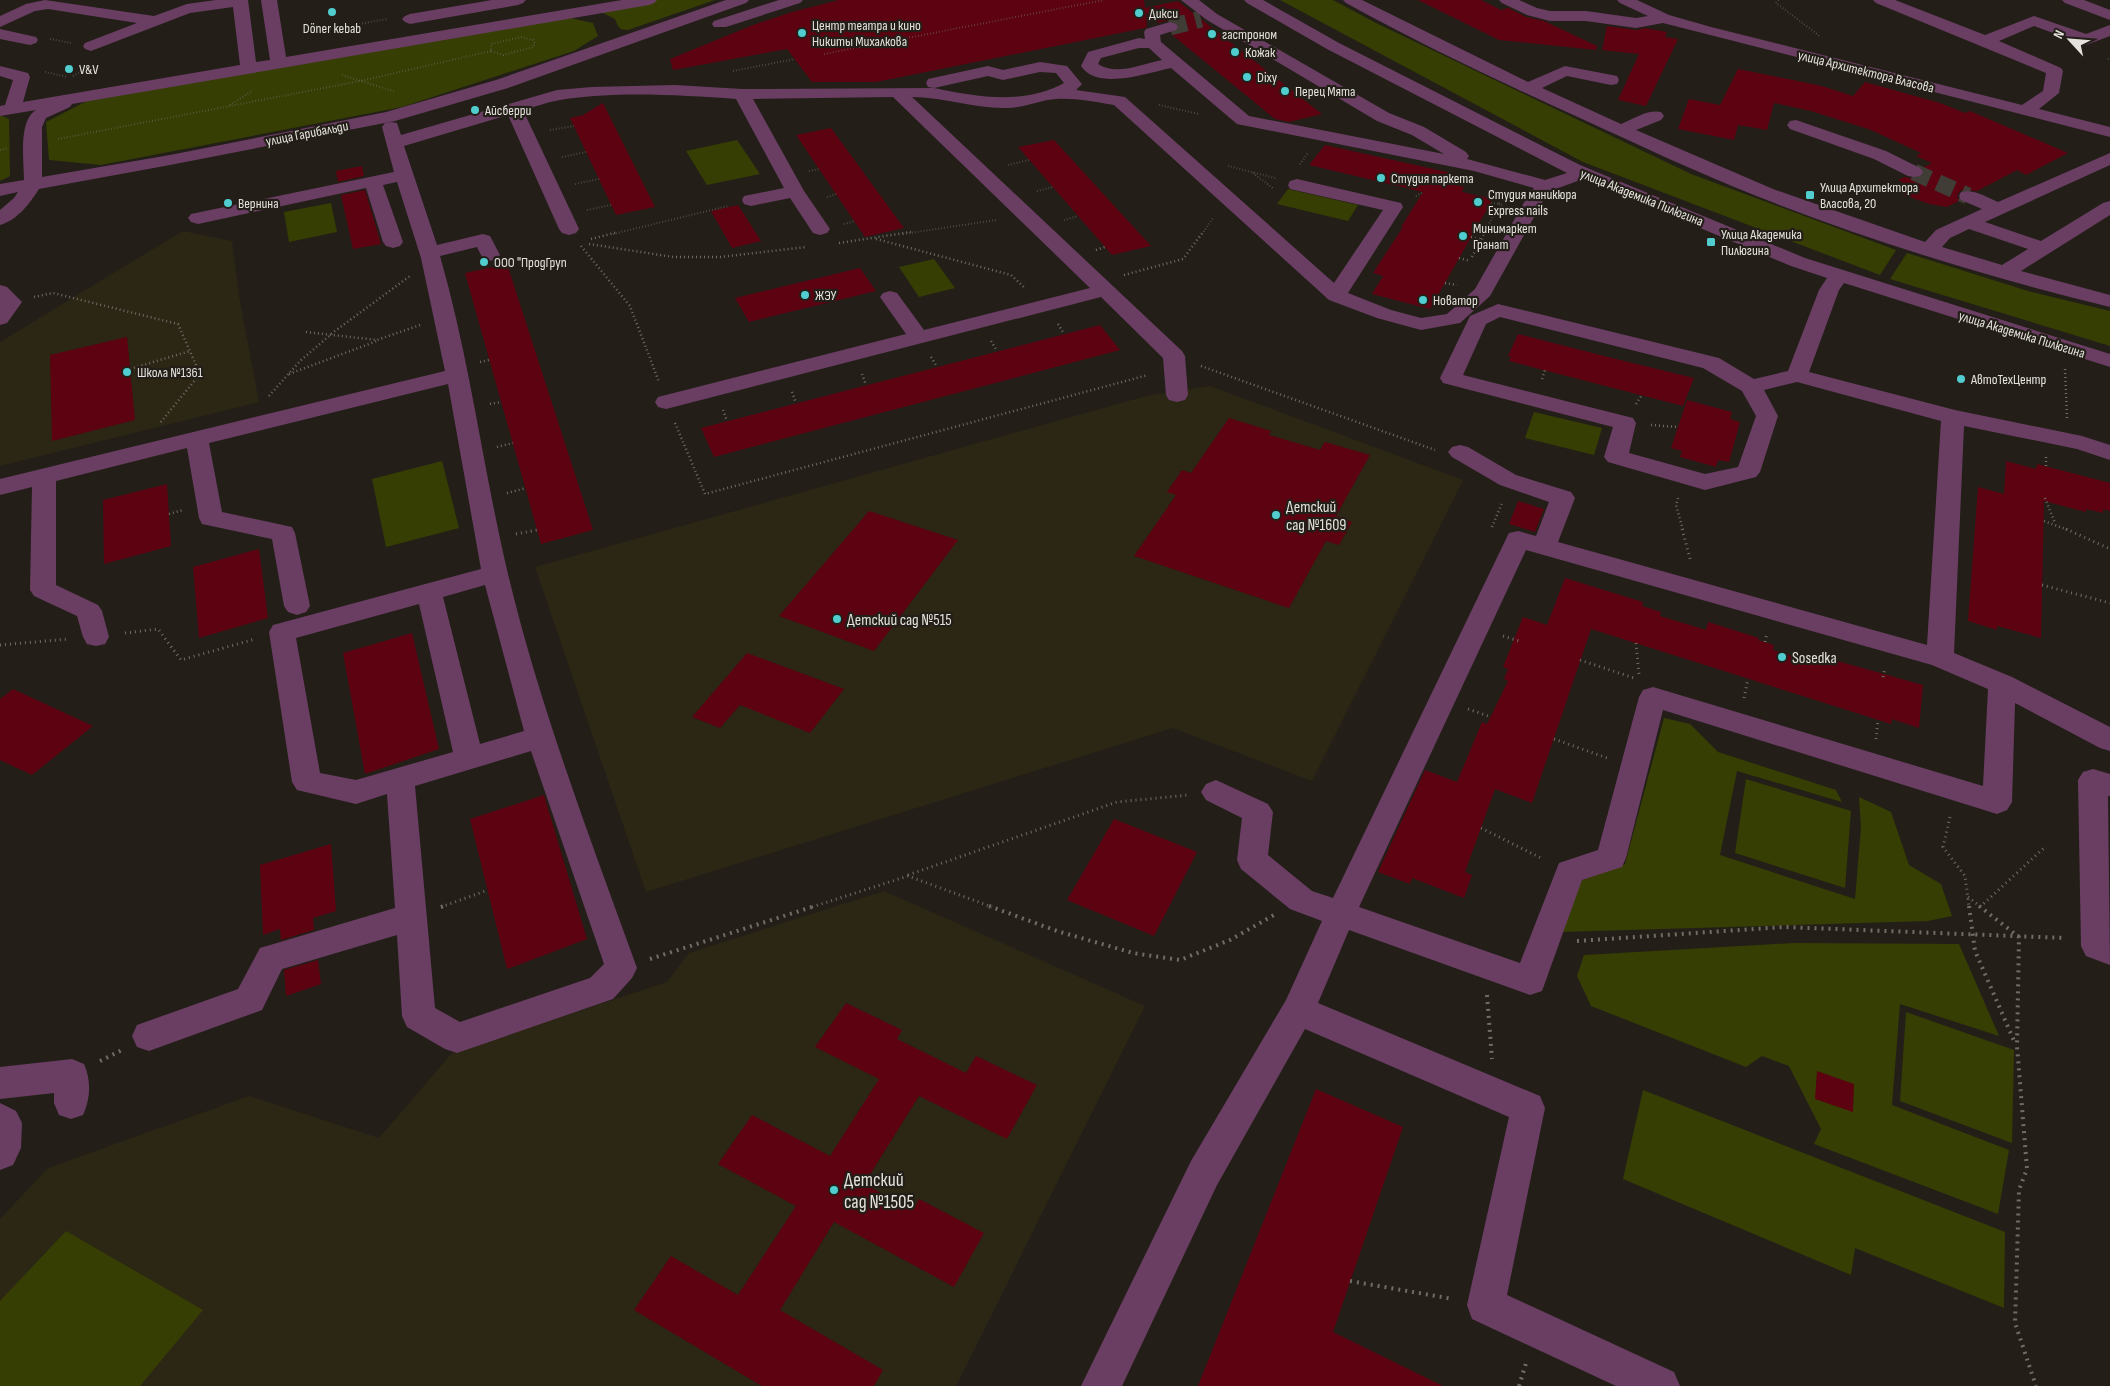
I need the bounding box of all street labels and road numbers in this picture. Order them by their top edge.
street label: улица Архитектора Власова [1796,46,1936,97]
street label: улица Гарибальди [264,117,350,150]
street label: улица Академика Пилюгина [1578,165,1706,230]
street label: улица Академика Пилюгина [1957,307,2087,362]

